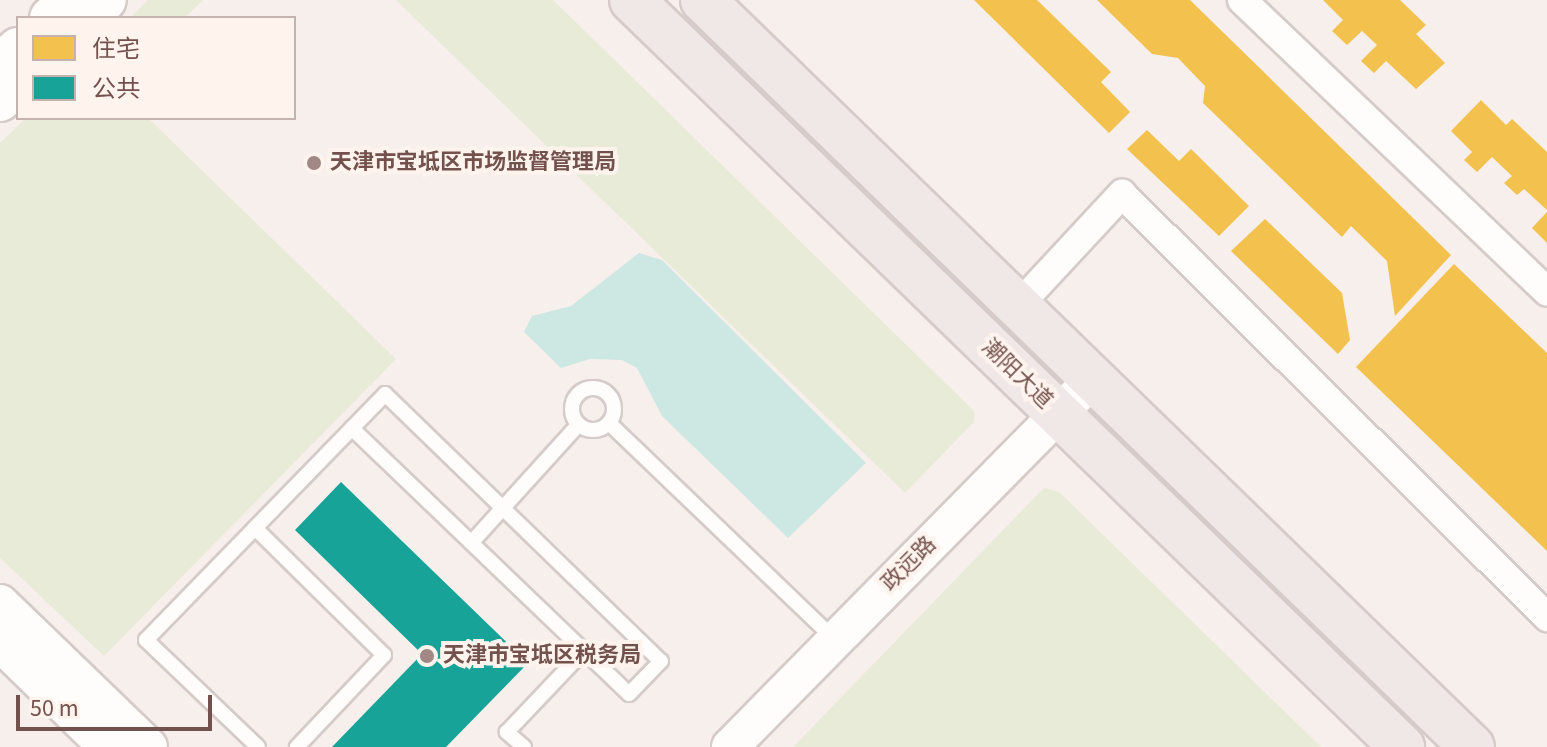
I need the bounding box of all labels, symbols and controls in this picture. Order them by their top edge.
legend [16,16,296,120]
text: 住宅 [92,32,140,67]
text: 公共 [92,72,140,107]
place label: 天津市宝坻区市场监督管理局 [330,150,616,176]
marker: 天津市宝坻区市场监督管理局 [305,154,323,172]
street label: 潮阳大道 [976,334,1058,414]
street label: 政远路 [876,531,942,597]
place label: 天津市宝坻区税务局 [443,643,641,669]
marker: 天津市宝坻区税务局 [418,647,436,665]
scale bar [20,679,216,729]
text: 50 m [30,691,79,726]

